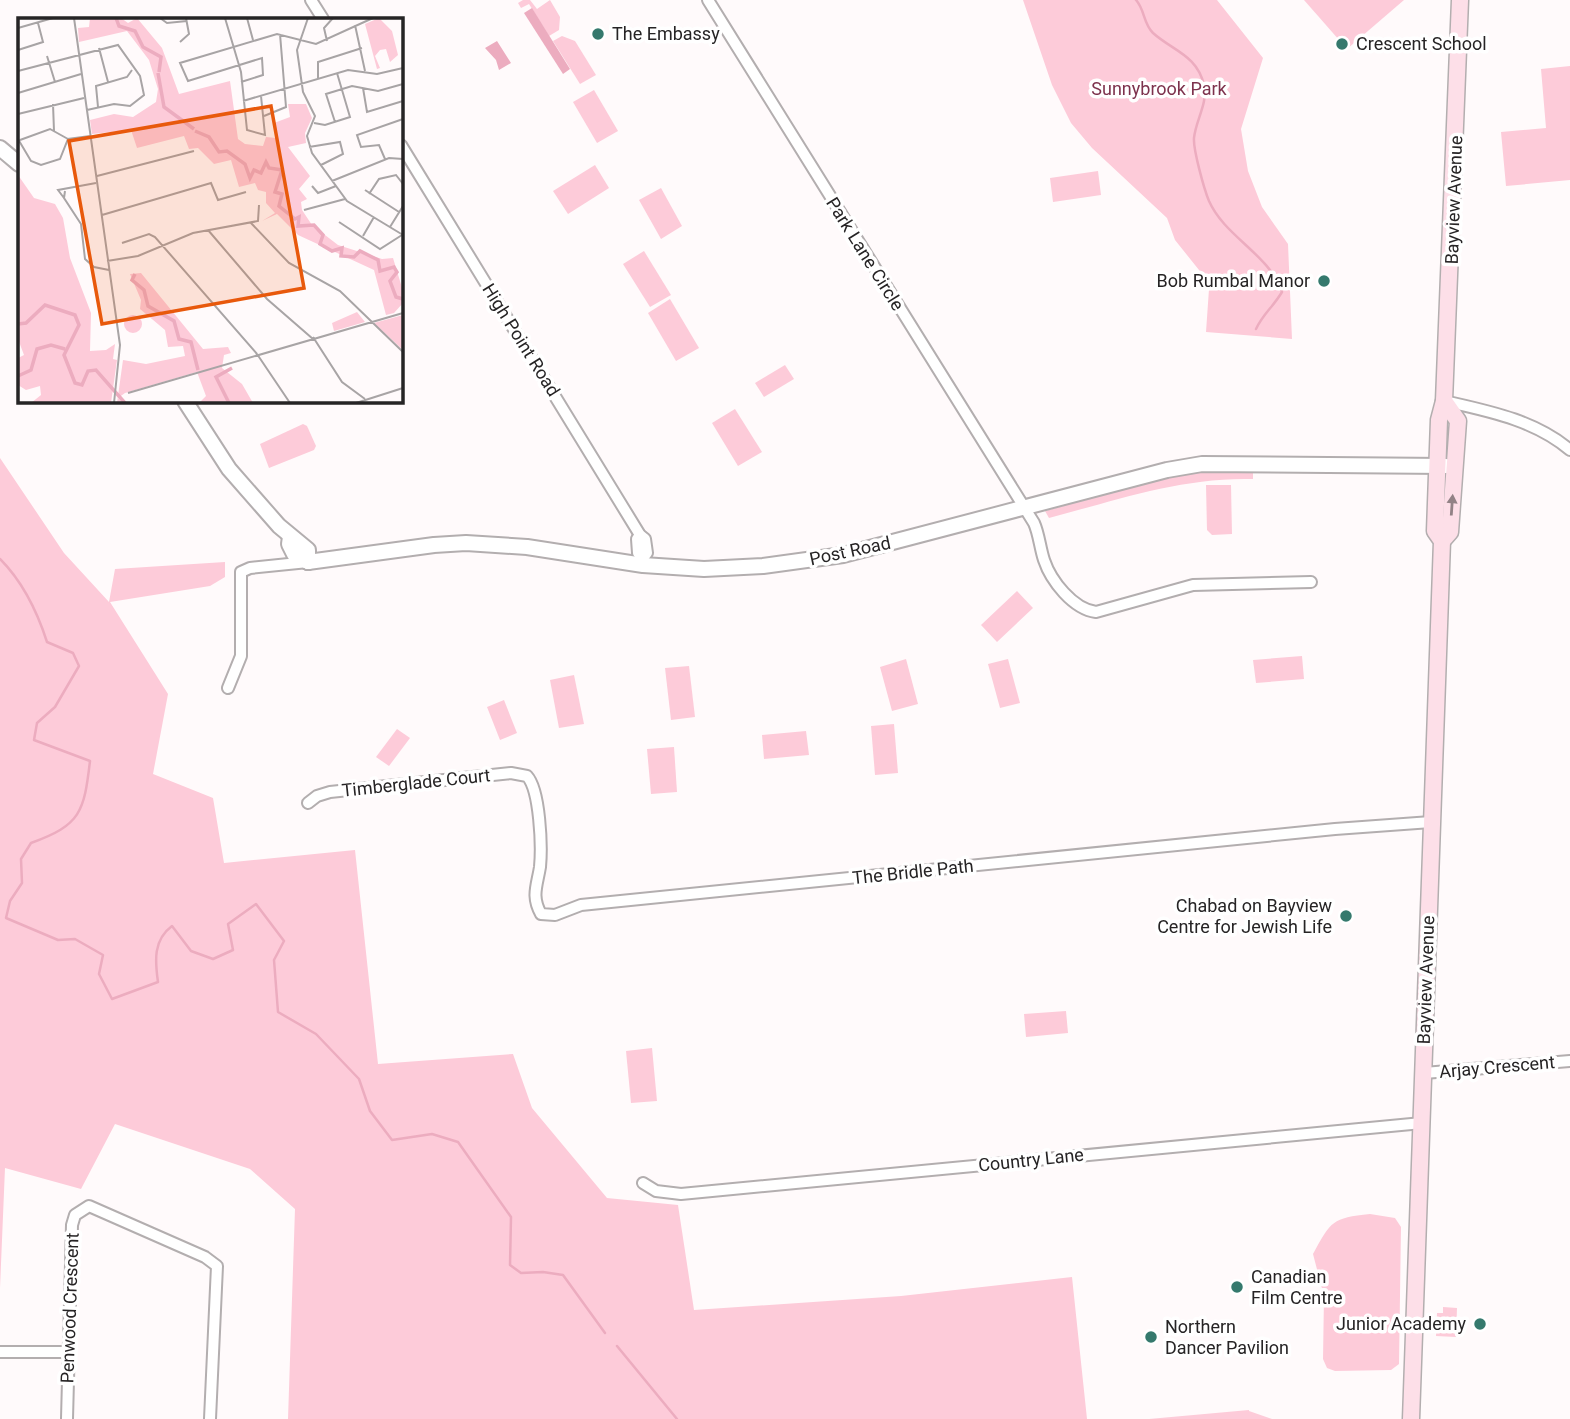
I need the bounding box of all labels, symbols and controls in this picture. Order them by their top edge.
inset map [18,18,402,402]
place label: The Embassy [612,23,720,44]
marker: The Embassy [590,26,606,42]
place label: Crescent School [1356,33,1487,54]
marker: Crescent School [1334,36,1350,52]
park label: Sunnybrook Park [1091,78,1228,99]
street label: Bayview Avenue [1441,135,1466,265]
street label: Park Lane Circle [822,193,909,314]
place label: Bob Rumbal Manor [1157,270,1310,291]
marker: Bob Rumbal Manor [1316,273,1332,289]
street label: High Point Road [478,279,565,400]
one-way arrow [1447,494,1458,516]
street label: Post Road [807,532,892,569]
street label: Timberglade Court [341,764,491,801]
street label: The Bridle Path [851,855,975,888]
place label: Chabad on Bayview Centre for Jewish Life [1157,895,1332,937]
marker: Chabad on Bayview Centre for Jewish Life [1338,908,1354,924]
street label: Bayview Avenue [1413,915,1438,1045]
street label: Arjay Crescent [1438,1051,1556,1082]
street label: Country Lane [977,1144,1085,1175]
street label: Penwood Crescent [56,1232,83,1384]
place label: Canadian Film Centre [1251,1266,1343,1308]
marker: Canadian Film Centre [1229,1279,1245,1295]
place label: Junior Academy [1336,1313,1466,1334]
place label: Northern Dancer Pavilion [1165,1316,1289,1358]
marker: Junior Academy [1472,1316,1488,1332]
marker: Northern Dancer Pavilion [1143,1329,1159,1345]

